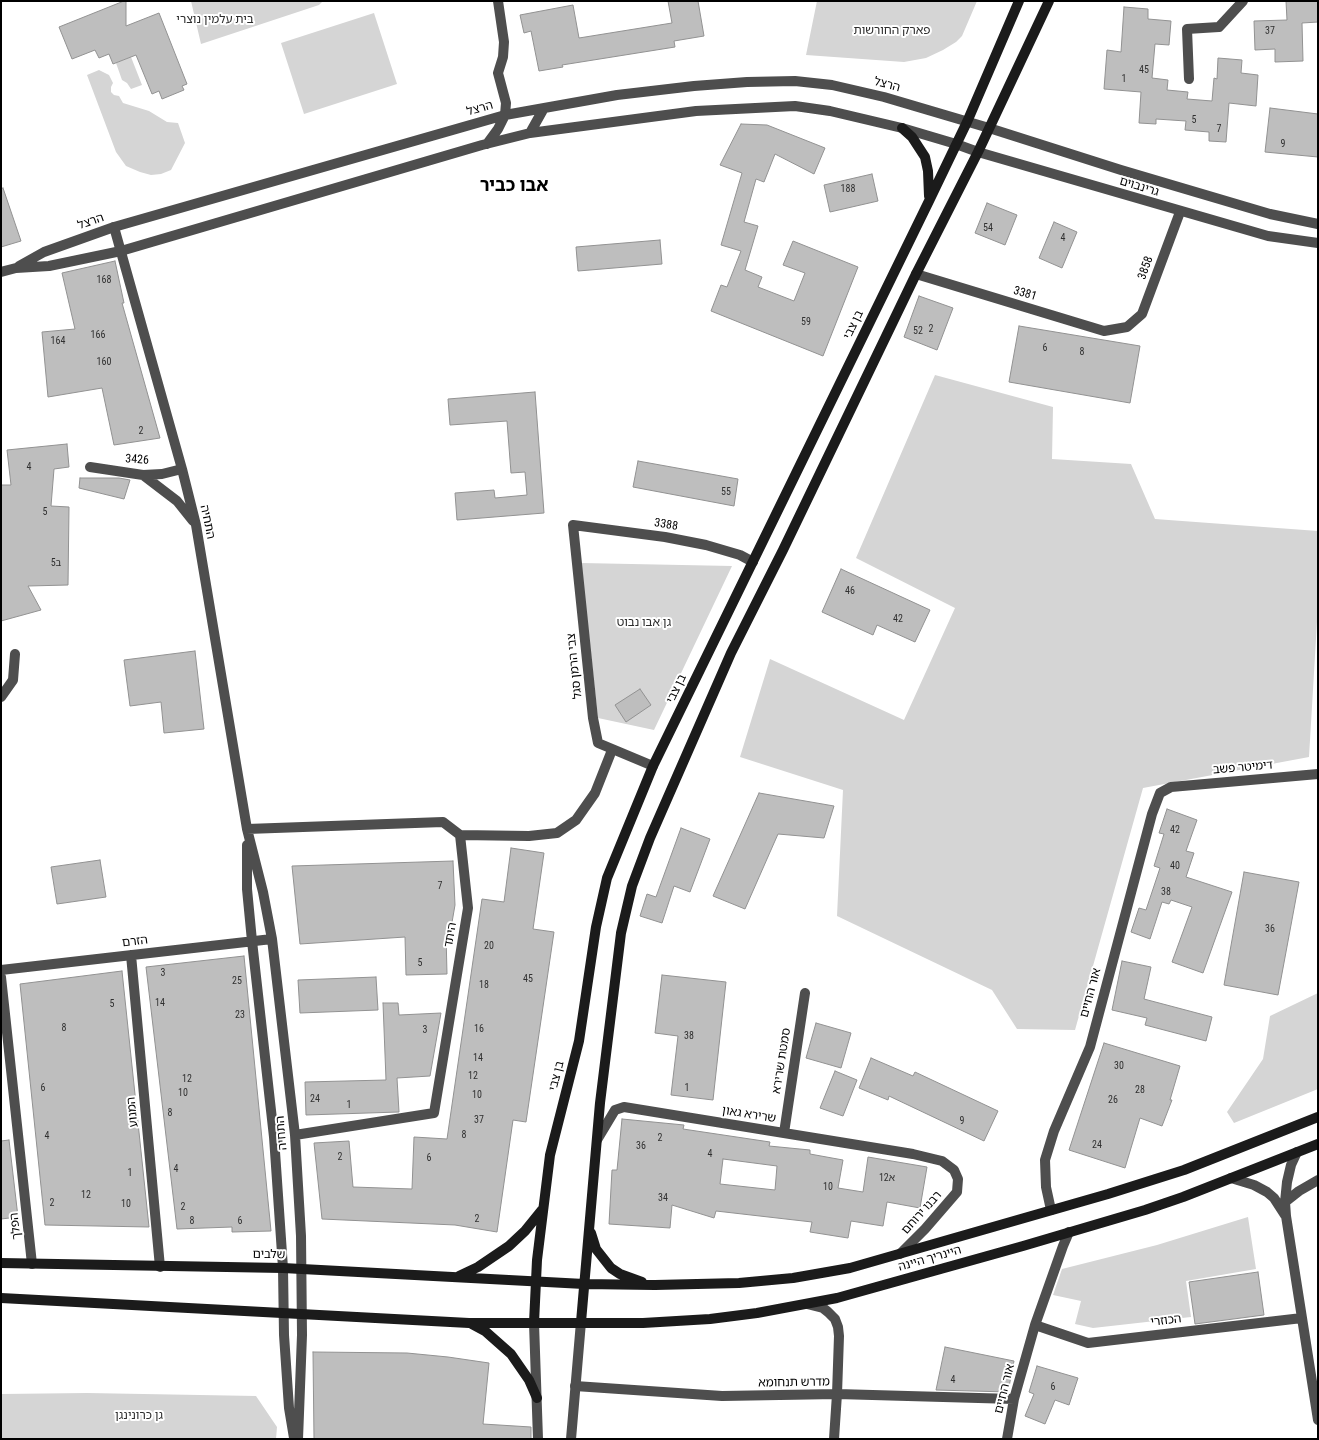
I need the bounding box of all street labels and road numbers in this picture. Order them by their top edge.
street label: הרצל [872,75,902,95]
street label: הרצל [465,98,495,120]
street label: גרינבוים [1117,174,1161,200]
street label: הרצל [76,211,106,233]
street label: 3858 [1135,254,1157,282]
street label: 3381 [1012,284,1038,304]
street label: בן צבי [841,308,867,342]
street label: 3426 [125,452,149,468]
street label: התחיה [196,504,218,540]
street label: 3388 [653,516,679,534]
street label: צבי הרמן סגל [564,632,586,700]
street label: בן צבי [664,672,690,706]
street label: דימיטר פשב [1212,758,1274,778]
street label: היתד [442,921,460,949]
street label: הזרם [121,933,149,951]
street label: אור החיים [1078,967,1104,1019]
street label: סמטת שרירא [770,1027,794,1095]
street label: בן צבי [546,1060,568,1092]
street label: המנוע [124,1096,142,1128]
street label: שרירא גאון [721,1104,777,1126]
street label: התחיה [273,1115,291,1151]
street label: רבנו ירוחם [899,1189,945,1237]
street label: הפלך [7,1212,25,1240]
street label: היינריך היינה [897,1243,963,1275]
street label: שלבים [252,1248,286,1262]
street label: הכוזרי [1150,1312,1182,1330]
street label: אור החיים [992,1363,1018,1415]
street label: מדרש תנחומא [758,1375,830,1391]

